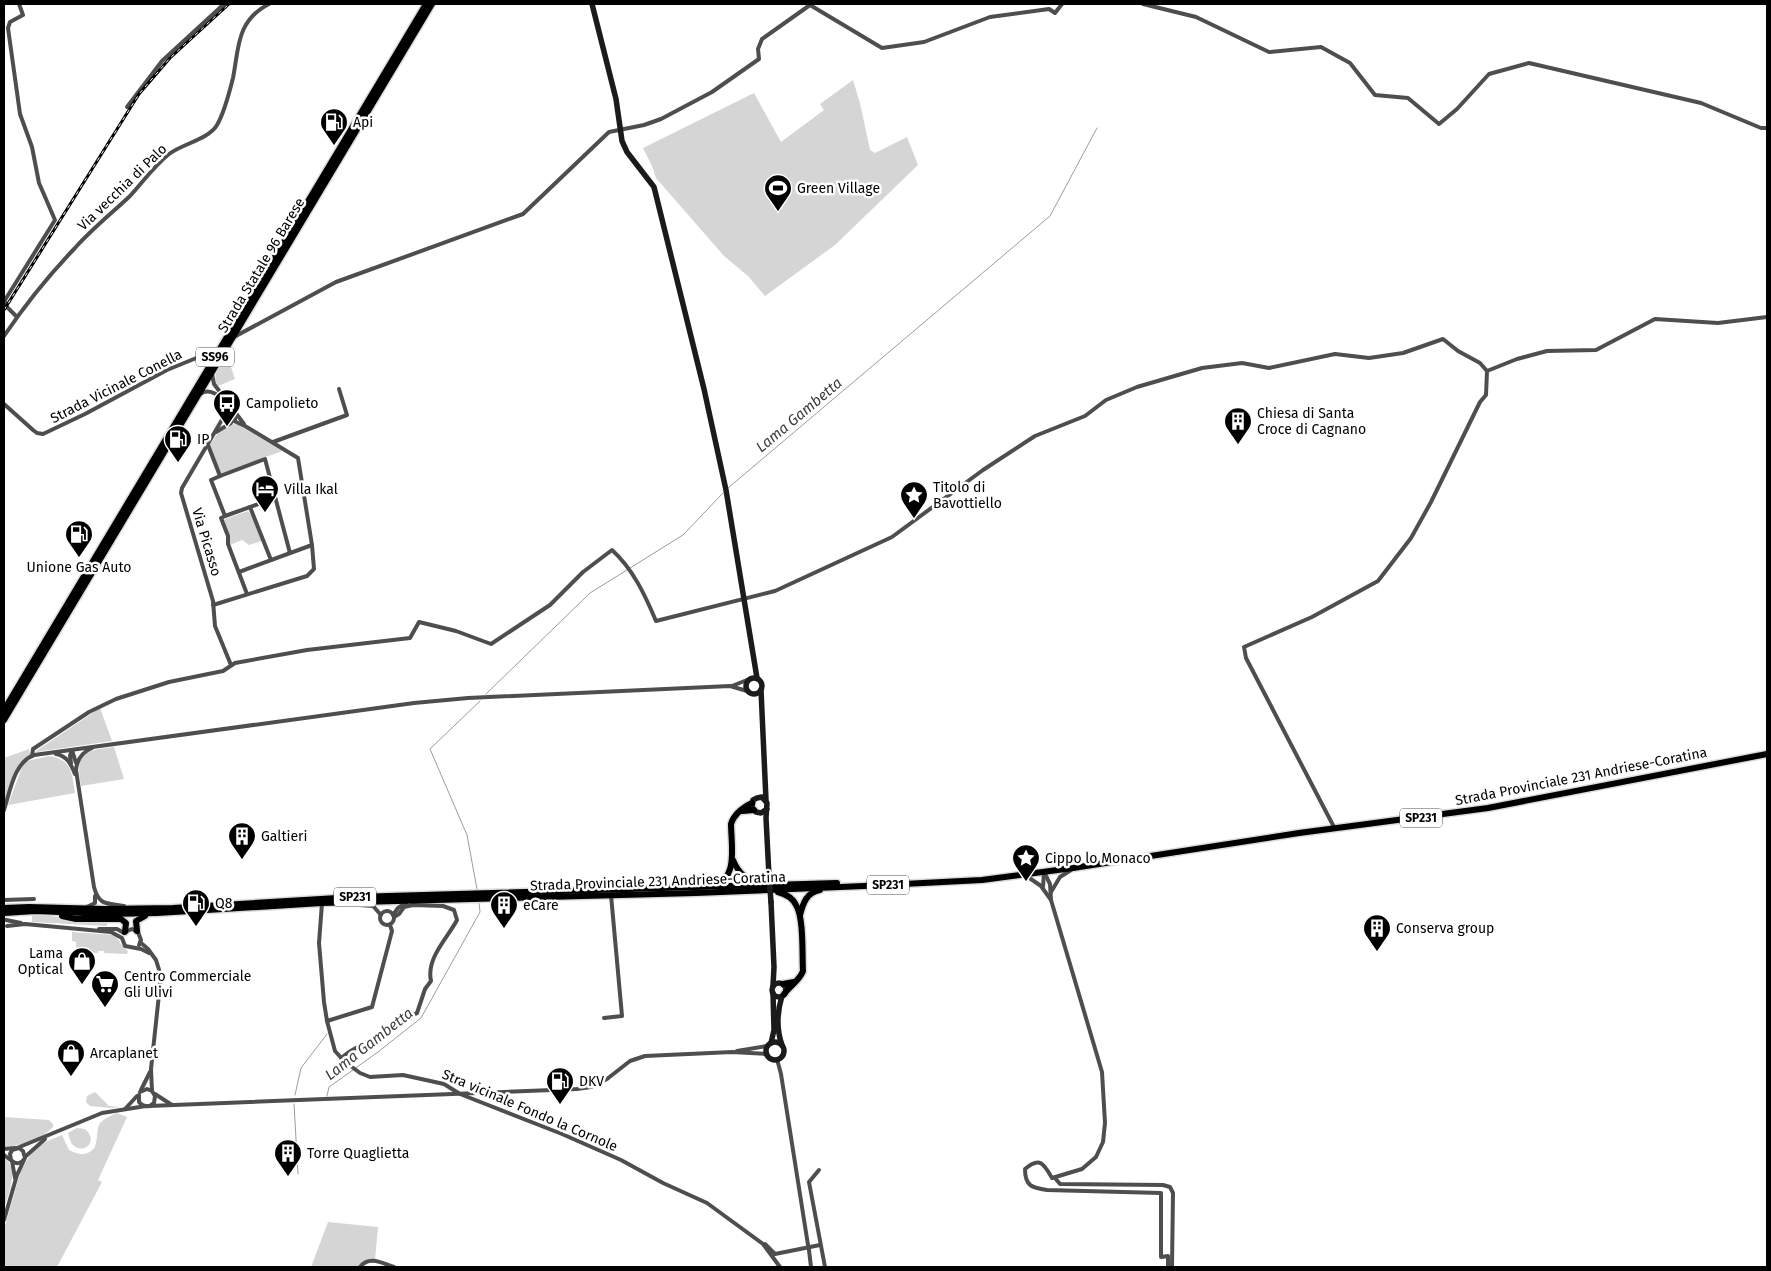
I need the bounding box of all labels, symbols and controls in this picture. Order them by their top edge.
fuel station icon: Api [319,107,349,146]
place label: Api [353,114,373,131]
street label: Via vecchia di Palo [74,141,170,234]
sports icon: Green Village [763,173,793,212]
place label: Green Village [797,180,880,197]
street label: Strada Statale 96 Barese [214,195,308,336]
street label: Strada Vicinale Conella [47,346,185,427]
road number: SS96 [196,348,234,367]
water label: Lama Gambetta [752,374,846,456]
bus stop icon: Campolieto [212,388,242,427]
place label: Campolieto [246,395,319,412]
place label: Chiesa di Santa Croce di Cagnano [1257,405,1366,438]
building icon: Chiesa di Santa Croce di Cagnano [1223,406,1253,445]
fuel station icon: IP [163,424,193,463]
place label: IP [197,431,209,448]
hotel icon: Villa Ikal [250,474,280,513]
place label: Titolo di Bavottiello [933,479,1002,512]
place icon: Titolo di Bavottiello [899,480,929,519]
place label: Villa Ikal [284,481,338,498]
street label: Via Picasso [188,506,225,578]
fuel station icon: Unione Gas Auto [64,519,94,558]
place label: Unione Gas Auto [27,559,131,576]
street label: Strada Provinciale 231 Andriese-Coratina [1454,744,1708,809]
road number: SP231 [1400,808,1442,828]
building icon: Galtieri [227,821,257,860]
place label: Galtieri [261,828,307,845]
place icon: Cippo lo Monaco [1011,843,1041,882]
place label: Cippo lo Monaco [1045,850,1151,867]
street label: Strada Provinciale 231 Andriese-Coratina [530,869,786,894]
road number: SP231 [867,876,909,894]
fuel station icon: Q8 [181,888,211,927]
road number: SP231 [334,888,376,906]
building icon: eCare [489,890,519,929]
place label: Q8 [215,895,233,912]
place label: eCare [523,897,559,914]
building icon: Conserva group [1362,913,1392,952]
place label: Conserva group [1396,920,1494,937]
place label: Lama Optical [18,945,63,978]
shop icon: Lama Optical [67,946,97,985]
place label: Centro Commerciale Gli Ulivi [124,968,251,1001]
supermarket icon: Centro Commerciale Gli Ulivi [90,969,120,1008]
water label: Lama Gambetta [321,1004,417,1084]
shop icon: Arcaplanet [56,1038,86,1077]
place label: Arcaplanet [90,1045,159,1062]
street label: Stra vicinale Fondo la Cornole [439,1066,620,1155]
fuel station icon: DKV [545,1066,575,1105]
place label: DKV [579,1073,604,1090]
building icon: Torre Quaglietta [273,1138,303,1177]
place label: Torre Quaglietta [307,1145,409,1162]

